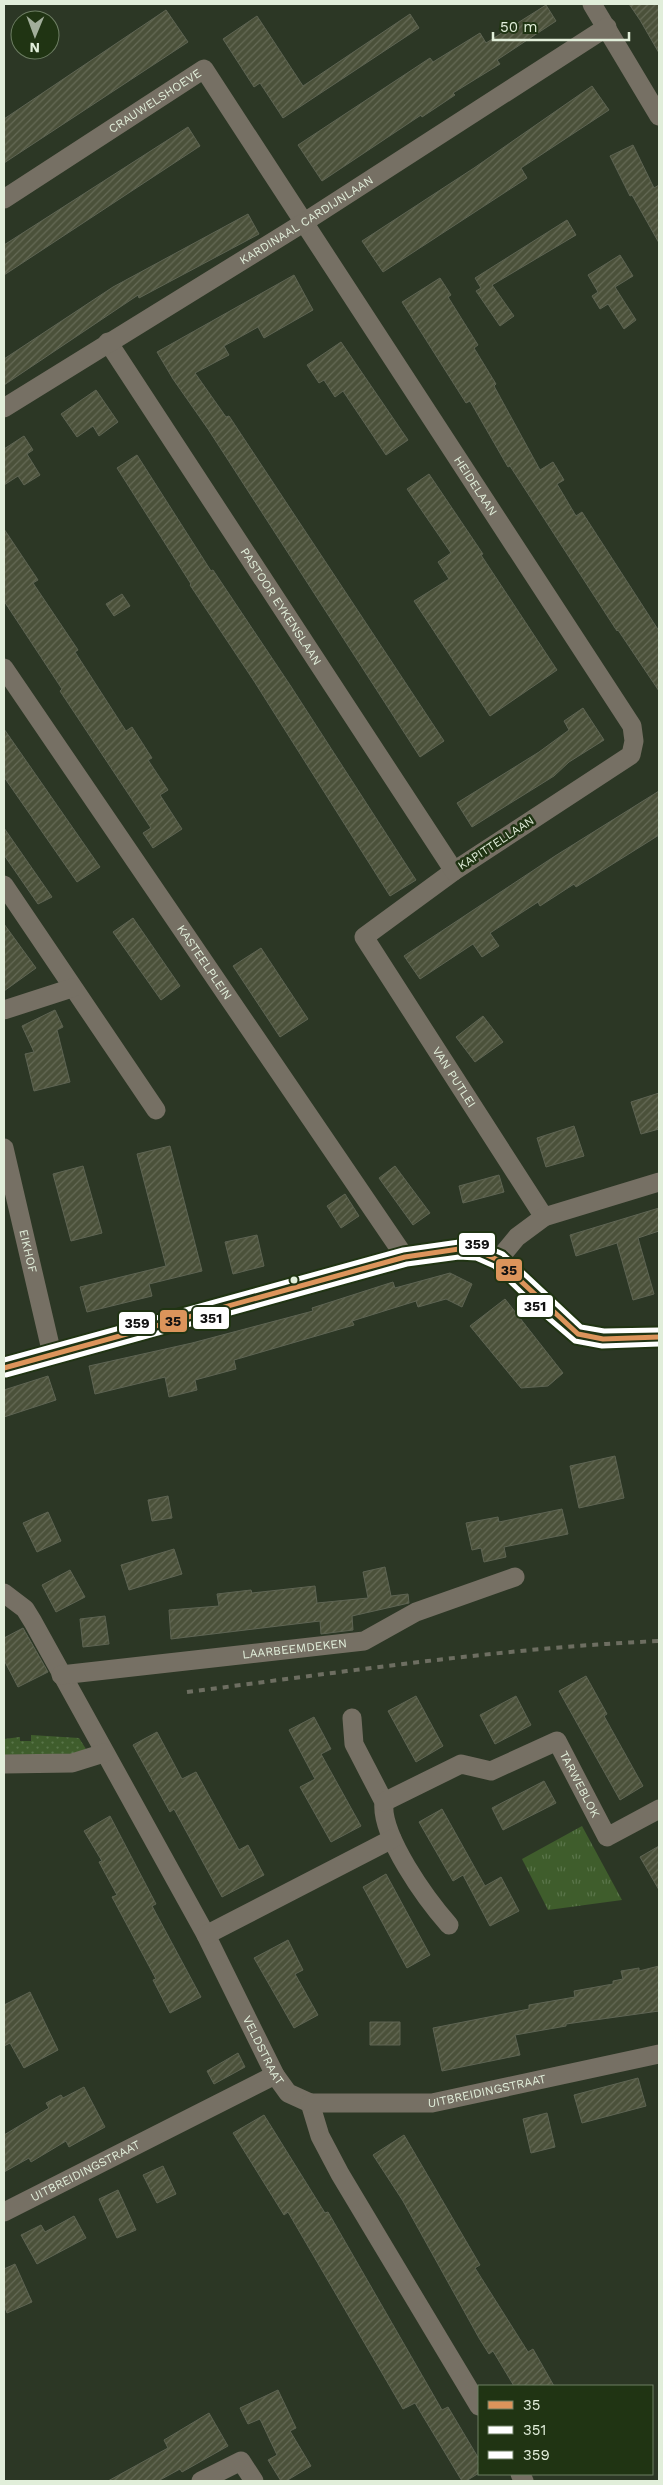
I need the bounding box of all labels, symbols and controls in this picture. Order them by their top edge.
north arrow [10,10,60,60]
scale bar [493,10,629,42]
text: 50 m [500,18,537,36]
text: N [29,40,40,56]
street label: CRAUWELSHOEVE [106,66,204,136]
street label: KARDINAAL CARDIJNLAAN [237,173,376,268]
street label: HEIDELAAN [451,453,500,518]
street label: PASTOOR EYKENSLAAN [238,545,324,668]
street label: KAPITTELLAAN [455,813,537,873]
street label: KASTEELPLEIN [174,922,235,1002]
street label: VAN PUTLEI [429,1044,479,1110]
street label: EIKHOF [16,1228,40,1274]
line badge: 359 [458,1232,496,1256]
text: 359 [464,1236,490,1252]
line badge: 35 [495,1258,523,1282]
text: 35 [501,1262,517,1278]
unlabelled marker [289,1275,299,1285]
line badge: 351 [516,1294,554,1318]
text: 351 [524,1298,546,1314]
line badge: 351 [192,1306,230,1330]
line badge: 35 [159,1309,188,1333]
text: 351 [200,1310,222,1326]
line badge: 359 [118,1311,156,1335]
text: 35 [165,1313,181,1329]
text: 359 [124,1315,150,1331]
street label: LAARBEEMDEKEN [242,1636,348,1662]
street label: TARWEBLOK [557,1749,603,1820]
street label: VELDSTRAAT [240,2013,287,2088]
street label: UITBREIDINGSTRAAT [428,2072,547,2110]
street label: UITBREIDINGSTRAAT [28,2137,142,2204]
legend [478,2385,653,2475]
text: 35 [523,2396,540,2414]
text: 351 [523,2421,546,2439]
text: 359 [523,2446,550,2464]

